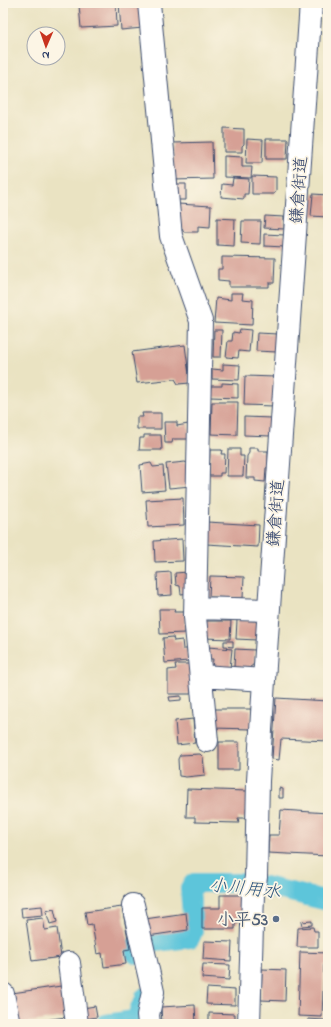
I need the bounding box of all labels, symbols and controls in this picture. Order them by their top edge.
north arrow [26,26,66,66]
text: N [42,47,50,63]
street label: 鎌倉街道 [285,155,314,225]
street label: 鎌倉街道 [262,478,291,548]
water label: 小川用水 [208,873,282,907]
place label: 小平53 [217,908,268,933]
marker: 小平53 [271,914,281,924]

